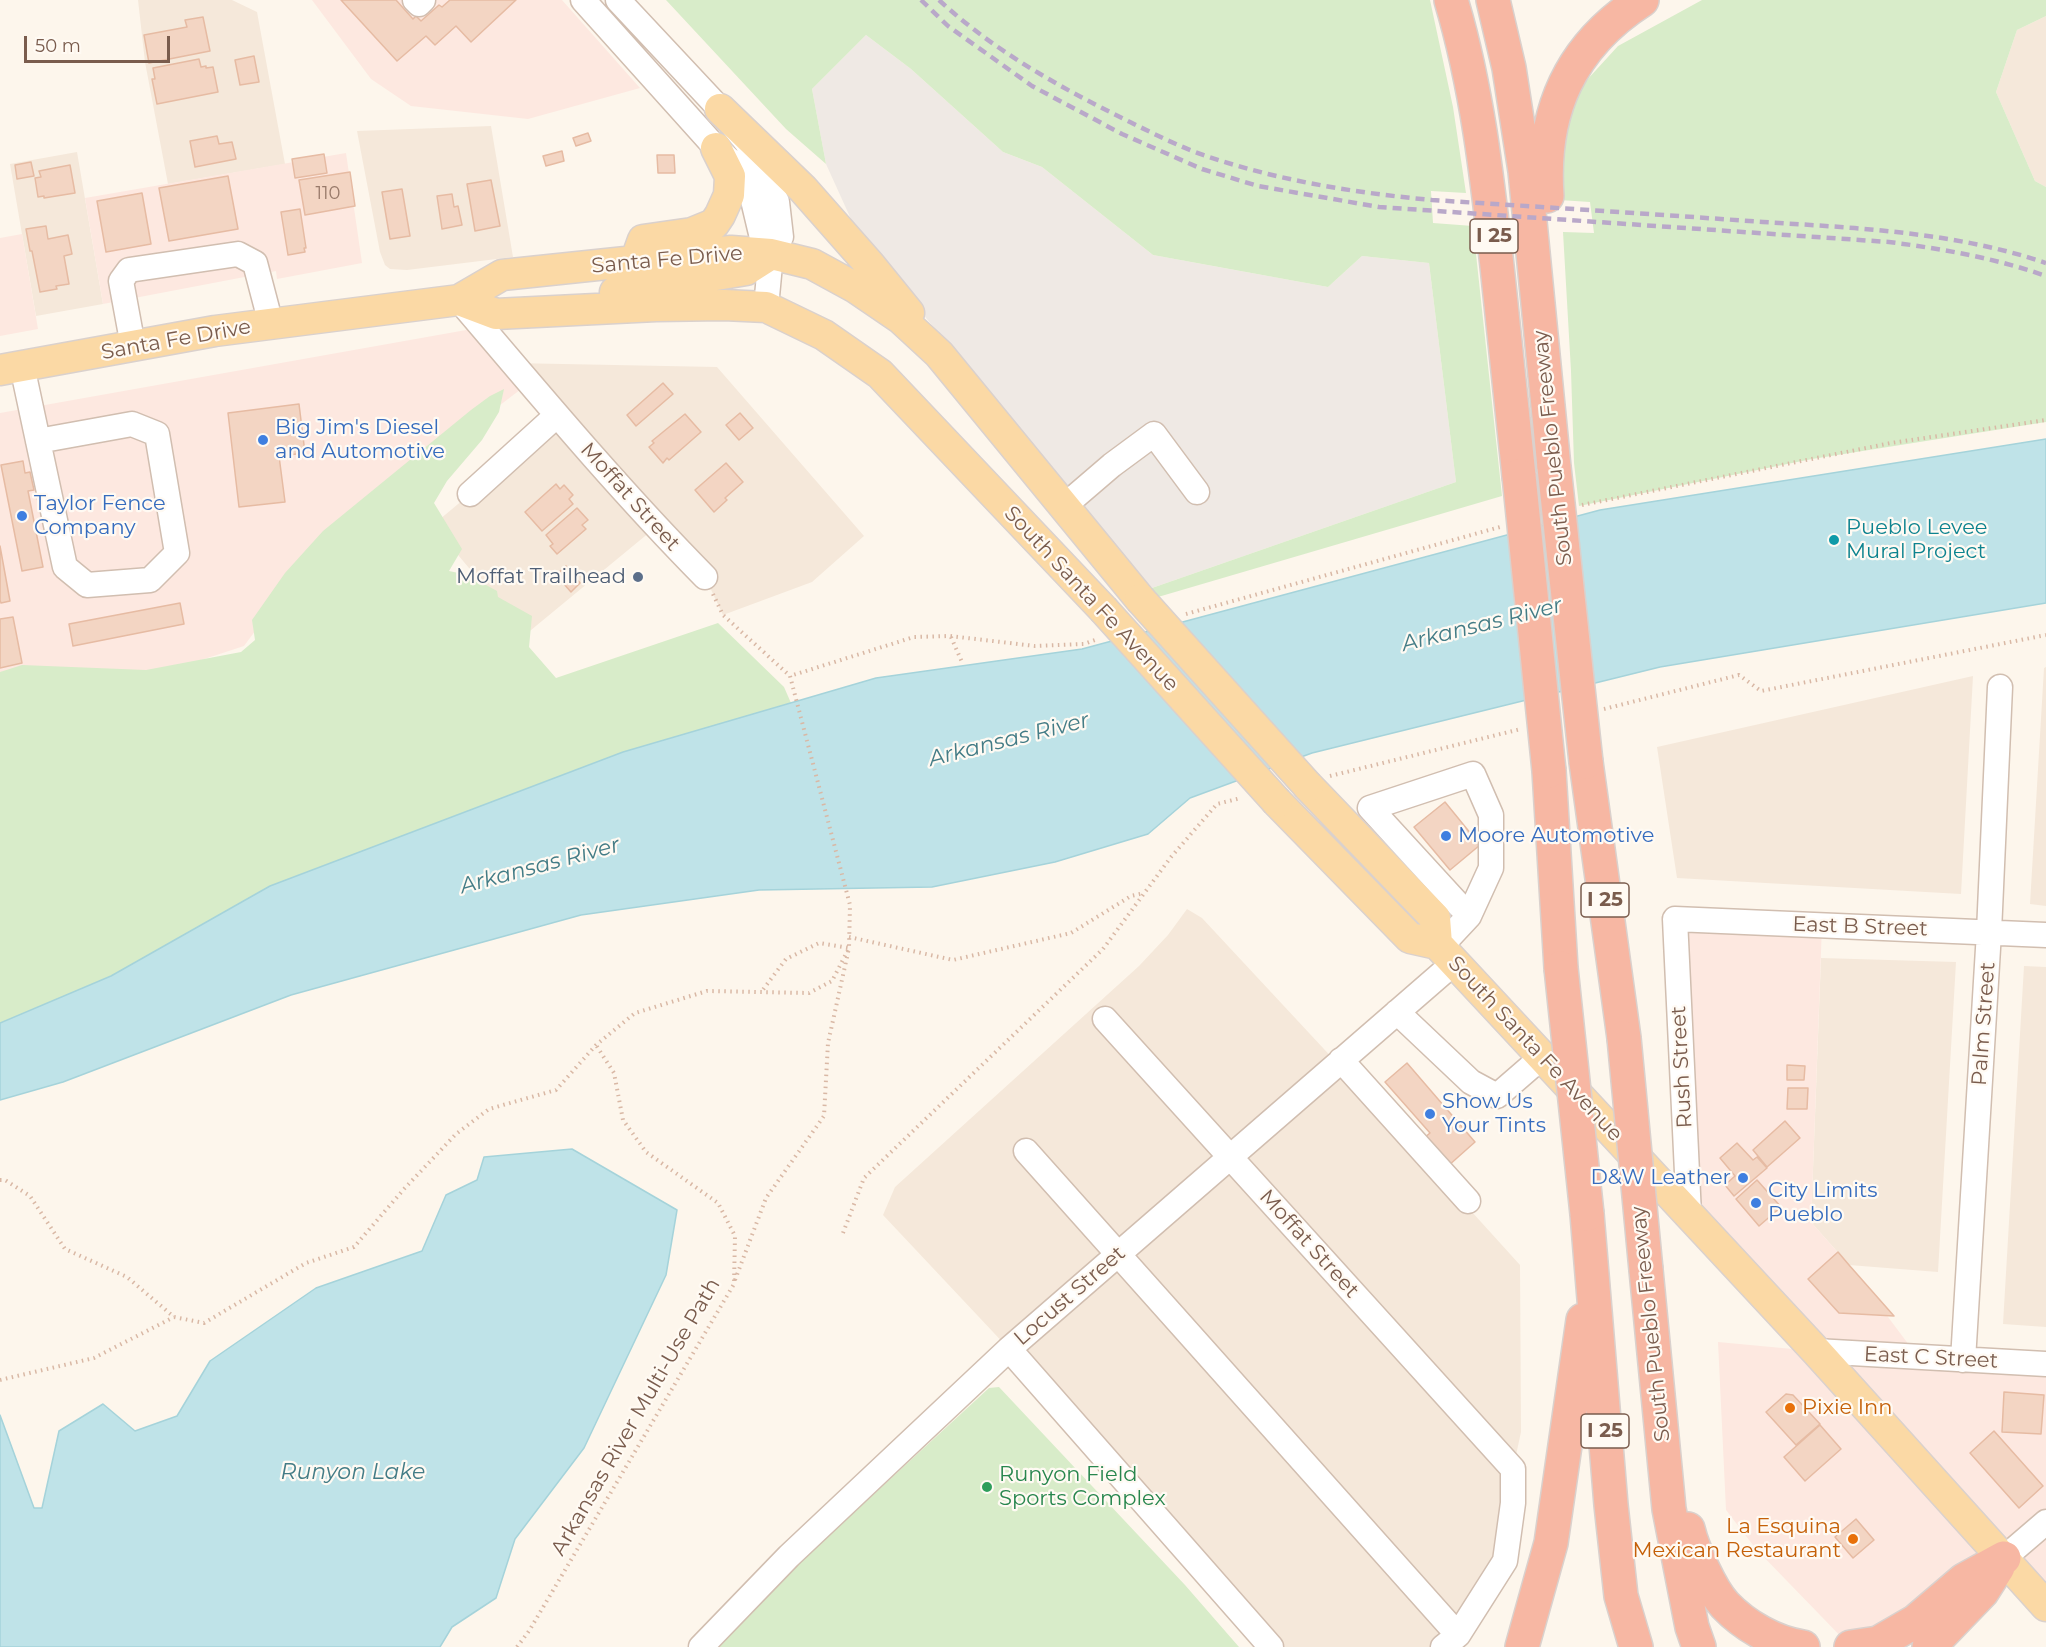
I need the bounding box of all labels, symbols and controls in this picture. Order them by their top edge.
scale bar [27,24,172,62]
text: 50 m [35,35,81,57]
house number: 110 [316,183,340,205]
road number: I 25 [1470,219,1518,253]
street label: Santa Fe Drive [590,241,744,279]
street label: Santa Fe Drive [99,314,253,366]
street label: South Pueblo Freeway [1528,329,1578,567]
place label: Big Jim's Diesel and Automotive [275,415,445,465]
marker: Big Jim's Diesel and Automotive [256,433,270,447]
street label: Moffat Street [575,438,685,556]
place label: Taylor Fence Company [34,491,166,541]
street label: South Santa Fe Avenue [998,501,1184,697]
marker: Taylor Fence Company [15,509,29,523]
place label: Pueblo Levee Mural Project [1846,515,1988,565]
marker: Pueblo Levee Mural Project [1827,533,1841,547]
place label: Moffat Trailhead [456,564,626,590]
marker: Moffat Trailhead [631,570,645,584]
water label: Arkansas River [1399,592,1565,658]
water label: Arkansas River [926,707,1092,773]
place label: Moore Automotive [1458,823,1654,849]
marker: Moore Automotive [1439,829,1453,843]
water label: Arkansas River [457,832,623,900]
road number: I 25 [1581,883,1629,917]
street label: East B Street [1792,912,1928,942]
street label: South Santa Fe Avenue [1442,951,1628,1147]
street label: Palm Street [1967,961,2001,1087]
street label: Rush Street [1666,1005,1698,1129]
place label: Show Us Your Tints [1442,1089,1546,1139]
marker: Show Us Your Tints [1423,1107,1437,1121]
place label: D&W Leather [1590,1165,1731,1191]
marker: D&W Leather [1736,1171,1750,1185]
place label: City Limits Pueblo [1768,1178,1878,1228]
street label: Moffat Street [1254,1185,1364,1303]
marker: City Limits Pueblo [1749,1196,1763,1210]
street label: South Pueblo Freeway [1626,1205,1676,1443]
street label: Locust Street [1009,1241,1131,1351]
street label: Arkansas River Multi-Use Path [546,1274,726,1560]
street label: East C Street [1863,1342,1999,1374]
place label: Pixie Inn [1802,1395,1893,1421]
marker: Pixie Inn [1783,1401,1797,1415]
road number: I 25 [1581,1414,1629,1448]
water label: Runyon Lake [281,1460,425,1486]
place label: Runyon Field Sports Complex [999,1462,1166,1512]
marker: Runyon Field Sports Complex [980,1480,994,1494]
place label: La Esquina Mexican Restaurant [1632,1514,1841,1564]
marker: La Esquina Mexican Restaurant [1846,1532,1860,1546]

